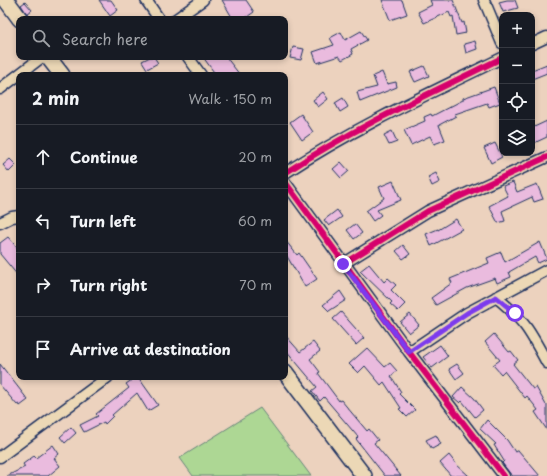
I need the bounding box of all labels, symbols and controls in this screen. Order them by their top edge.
map controls [499,12,535,156]
button: + [499,12,535,48]
search box [16,16,288,60]
icon: search [30,27,52,49]
text: Search here [62,27,148,50]
button: − [499,48,535,84]
button: locate [499,84,535,120]
text: 2 min [32,85,79,111]
text: Walk · 150 m [188,89,272,108]
button: layers [499,120,535,156]
text: Continue [70,145,138,168]
icon: ahead [32,146,54,168]
text: 20 m [238,147,272,166]
text: Turn left [70,209,136,232]
icon: left [32,210,54,232]
text: 60 m [238,211,272,230]
route end [334,255,352,273]
text: Turn right [70,273,147,296]
icon: right [32,274,54,296]
text: 70 m [239,275,272,294]
route start [506,304,524,322]
text: Arrive at destination [70,337,231,360]
icon: arrive [32,338,54,360]

